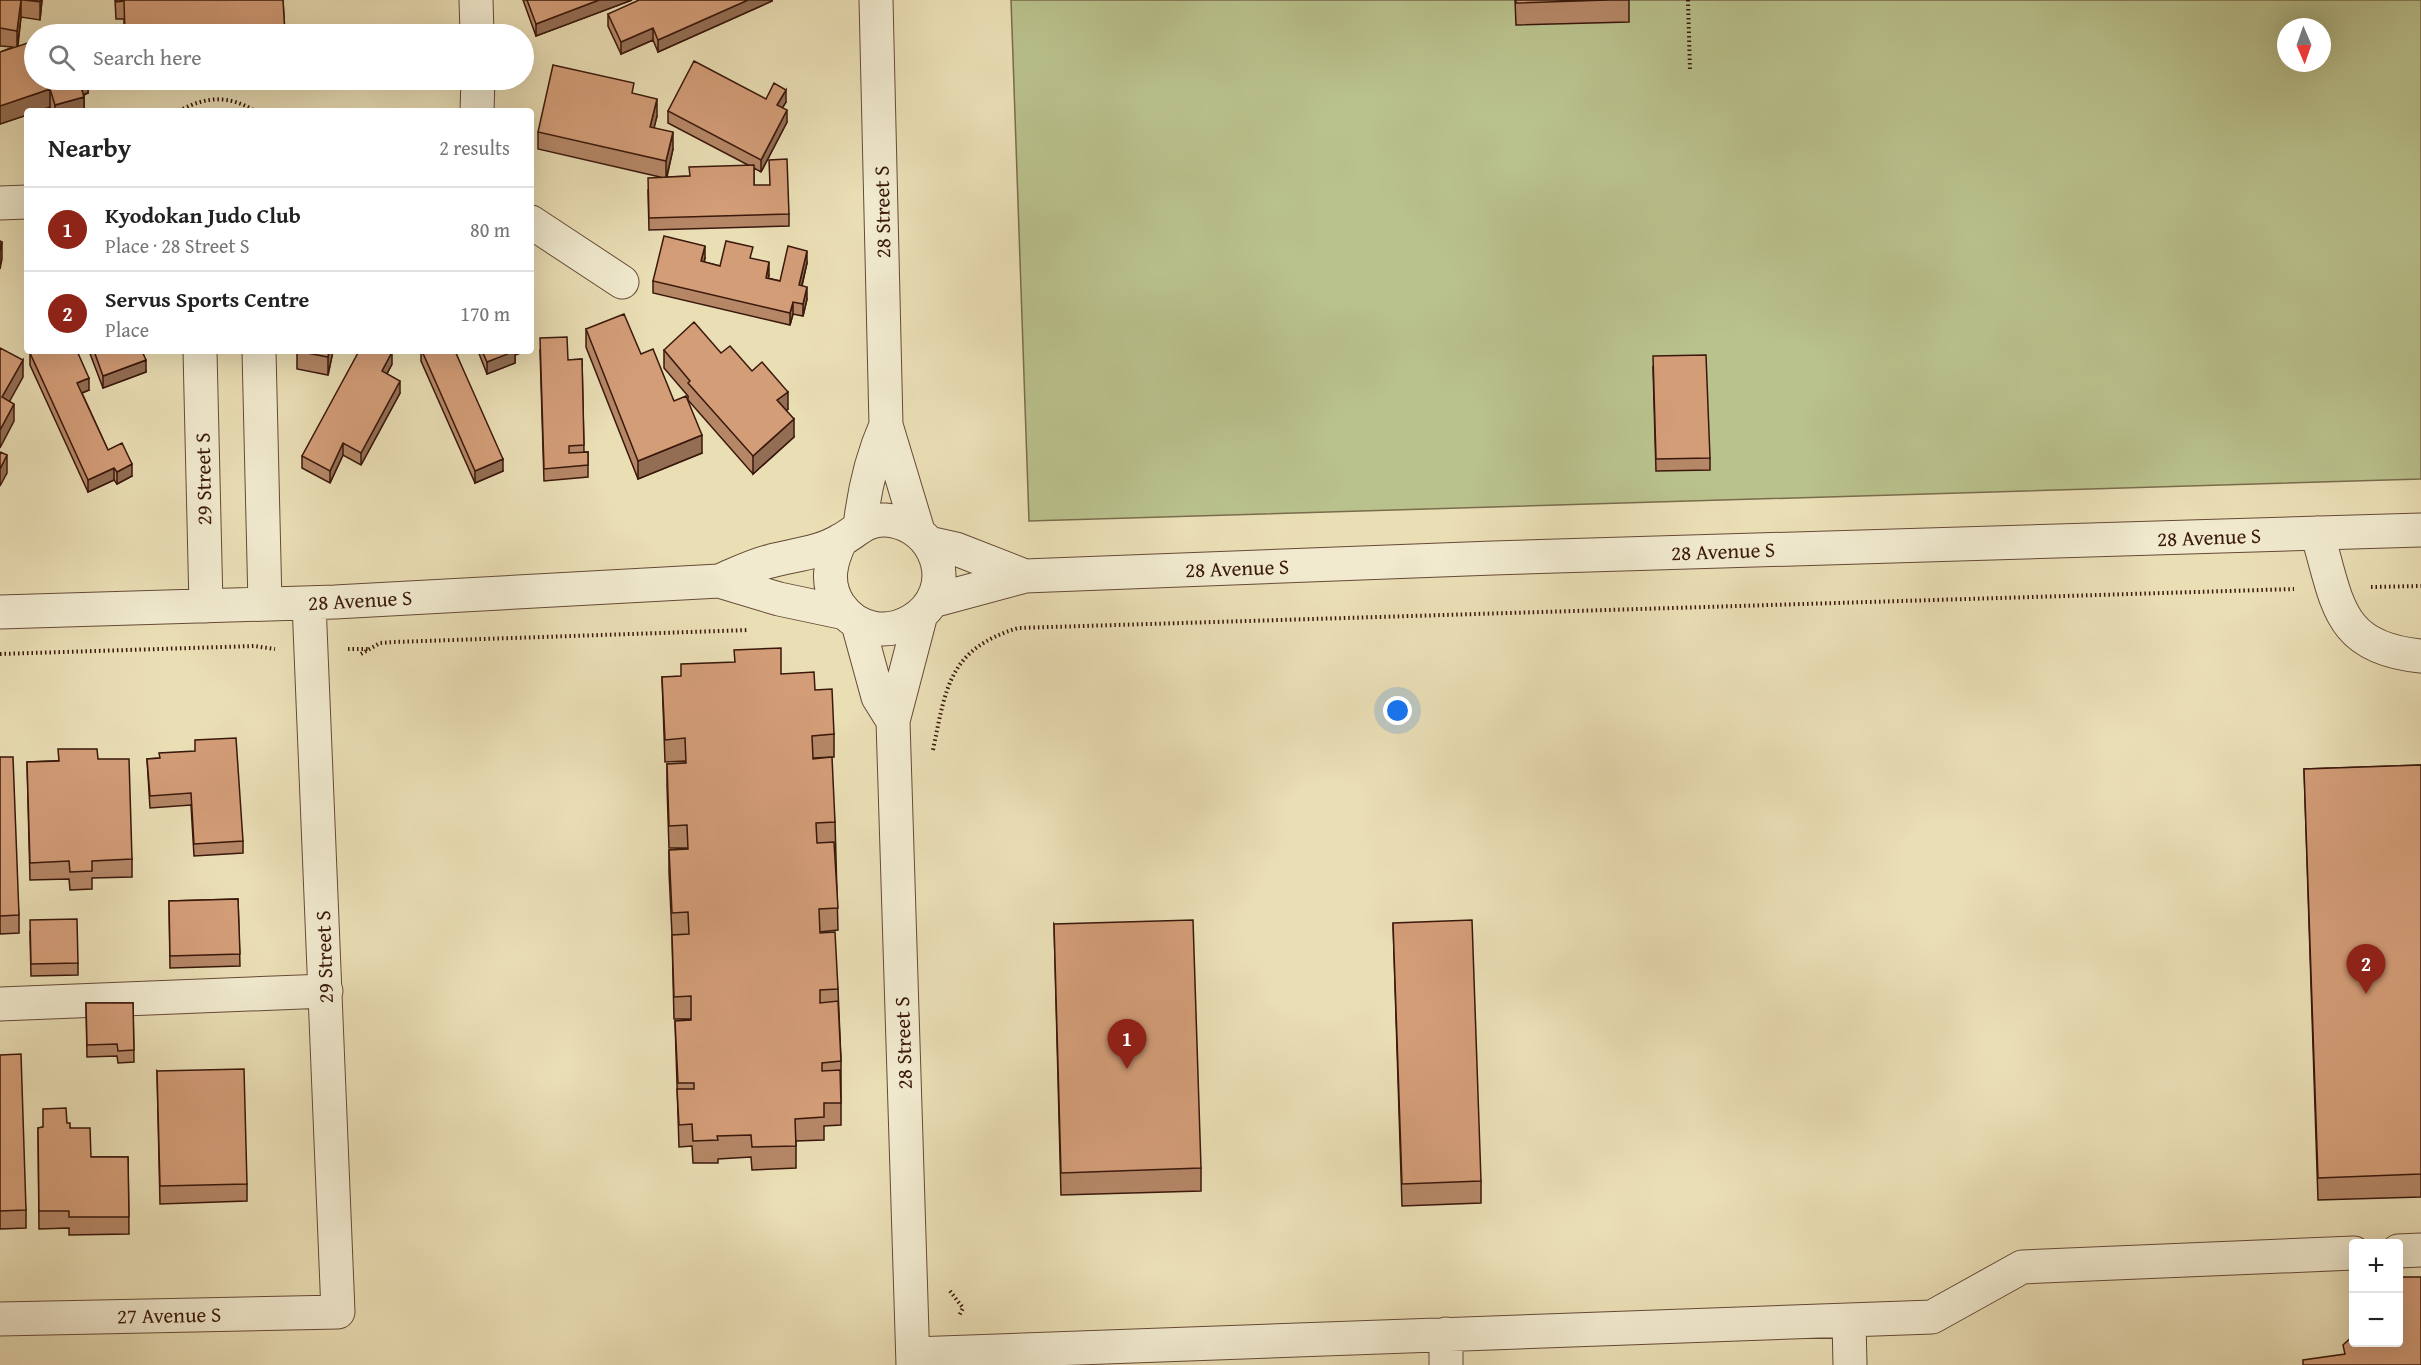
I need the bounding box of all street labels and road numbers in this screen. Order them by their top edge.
street label: 28 Street S [866,165,898,259]
street label: 29 Street S [187,432,219,526]
street label: 28 Avenue S [2156,520,2262,554]
street label: 28 Avenue S [1670,534,1776,568]
street label: 28 Avenue S [1184,551,1290,585]
street label: 28 Avenue S [307,582,413,618]
street label: 29 Street S [307,910,341,1004]
street label: 28 Street S [886,996,920,1090]
street label: 27 Avenue S [117,1299,221,1331]

